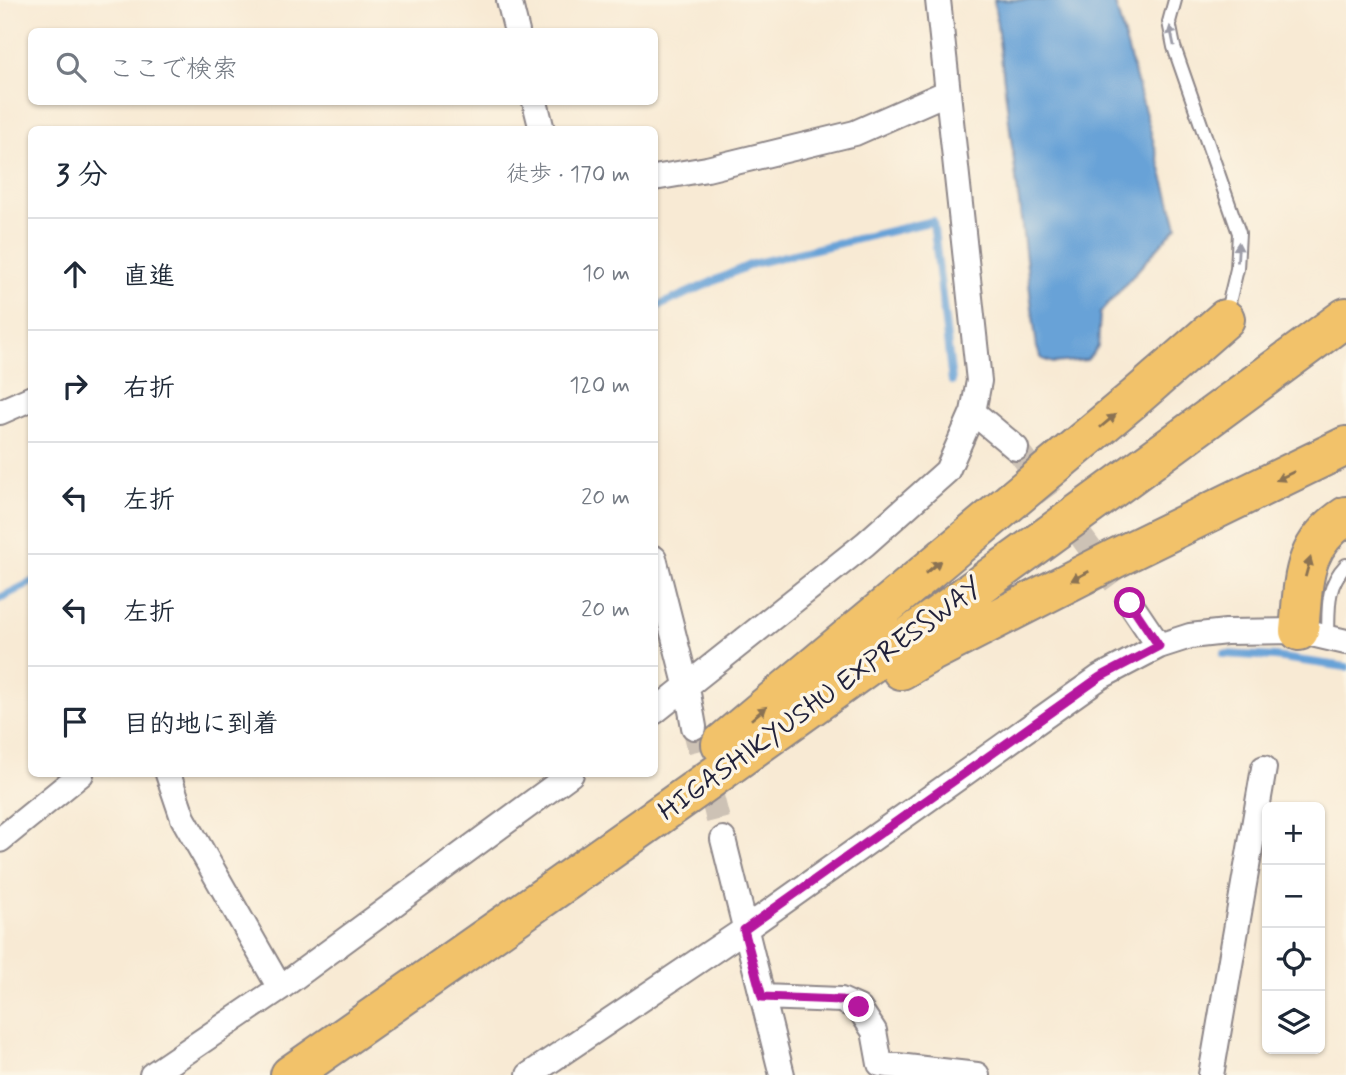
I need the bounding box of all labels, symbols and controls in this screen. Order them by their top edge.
one-way arrow [1167,25,1178,47]
search box [28,28,658,105]
icon: search [52,48,90,86]
text: ここで検索 [108,53,238,87]
text: 3 分 [56,156,108,195]
text: 徒歩 · 170 m [506,160,630,190]
one-way arrow [1232,241,1243,263]
icon: ahead [56,255,94,293]
text: 10 m [582,259,630,289]
text: 直進 [123,260,175,294]
icon: right [56,367,94,405]
text: 120 m [569,371,630,401]
text: 右折 [123,372,175,406]
one-way arrow [1099,414,1116,429]
one-way arrow [1275,470,1295,481]
icon: left [56,479,94,517]
text: 20 m [581,483,630,513]
text: 左折 [123,484,175,518]
one-way arrow [1303,555,1314,577]
one-way arrow [924,559,942,575]
one-way arrow [1070,569,1090,581]
street label: HIGASHIKYUSHU EXPRESSWAY [651,570,991,830]
route start [1114,587,1145,618]
icon: left [56,591,94,629]
text: 20 m [581,595,630,625]
text: 左折 [123,596,175,630]
icon: arrive [56,703,94,741]
one-way arrow [750,706,767,721]
text: 目的地に到着 [123,708,279,742]
map controls [1262,802,1325,1054]
button: + [1262,802,1325,865]
button: − [1262,865,1325,928]
button: locate [1262,928,1325,991]
route end [843,991,874,1022]
button: layers [1262,991,1325,1054]

